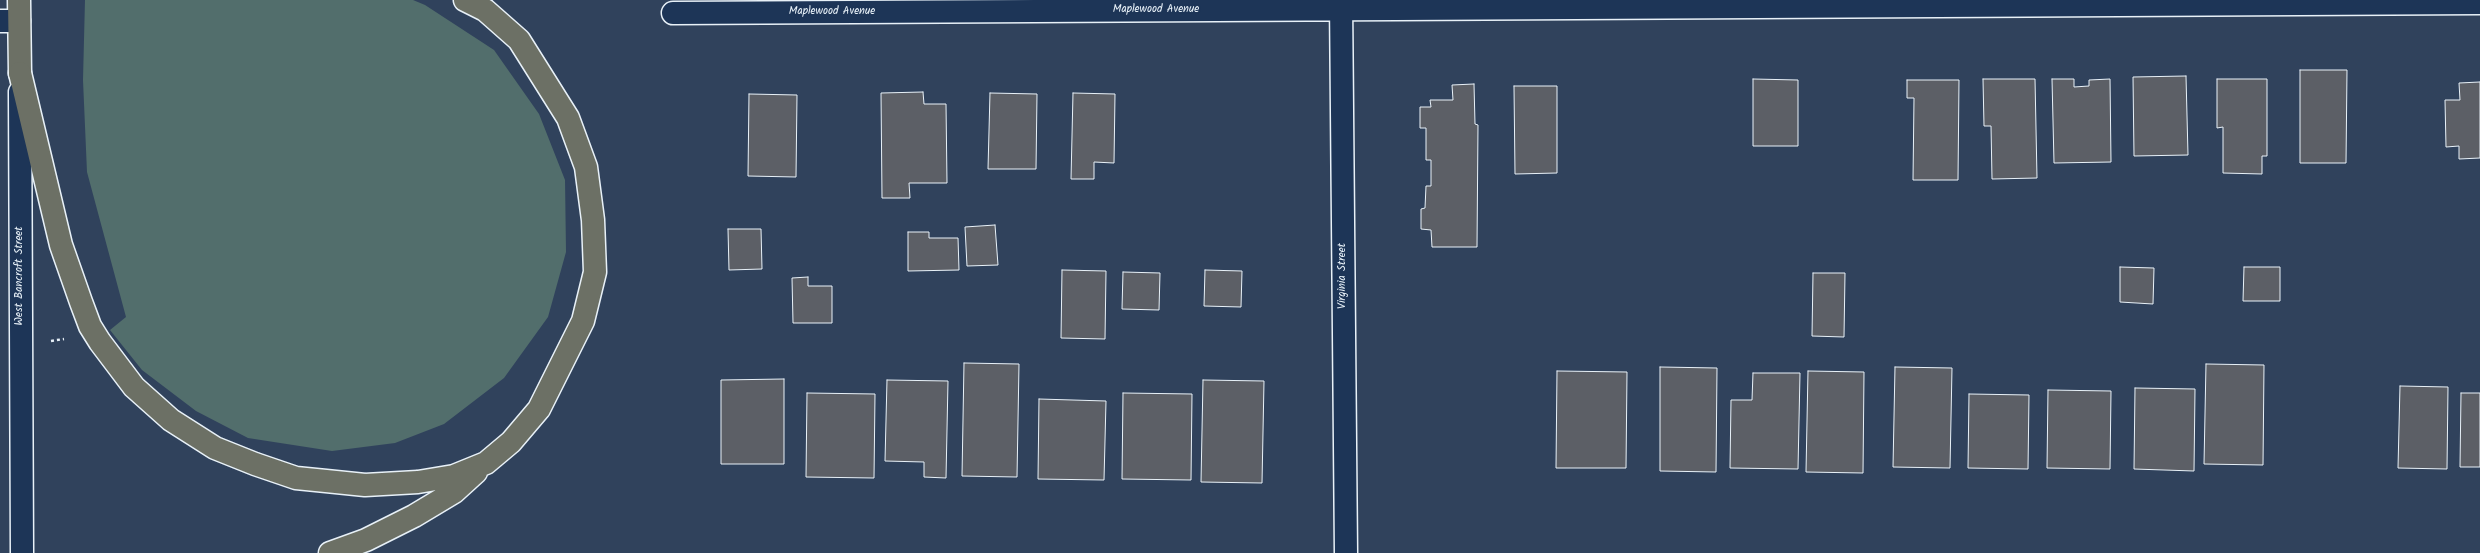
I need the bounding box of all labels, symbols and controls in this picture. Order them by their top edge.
street label: Maplewood Avenue [1113,3,1199,17]
street label: Maplewood Avenue [789,5,875,19]
street label: West Bancroft Street [13,226,27,326]
street label: Virginia Street [1336,243,1350,309]

